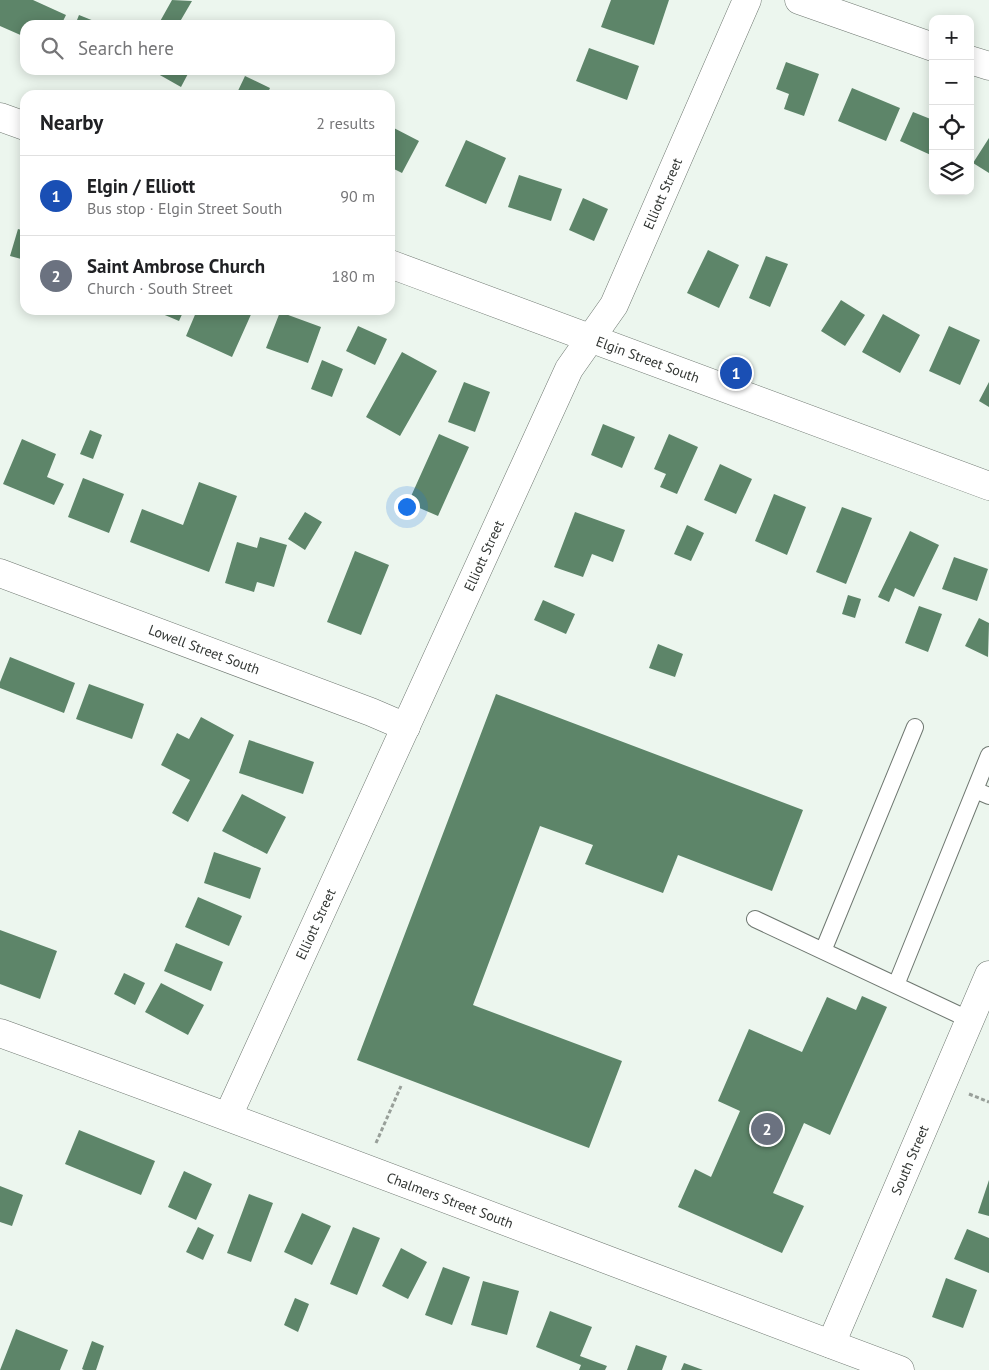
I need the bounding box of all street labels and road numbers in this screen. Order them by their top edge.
street label: Elliott Street [639,155,686,232]
street label: Elgin Street South [594,332,702,387]
street label: Elliott Street [460,517,508,594]
street label: Lowell Street South [146,620,262,679]
street label: Elliott Street [292,886,340,962]
street label: South Street [887,1122,933,1198]
street label: Chalmers Street South [384,1168,516,1232]

